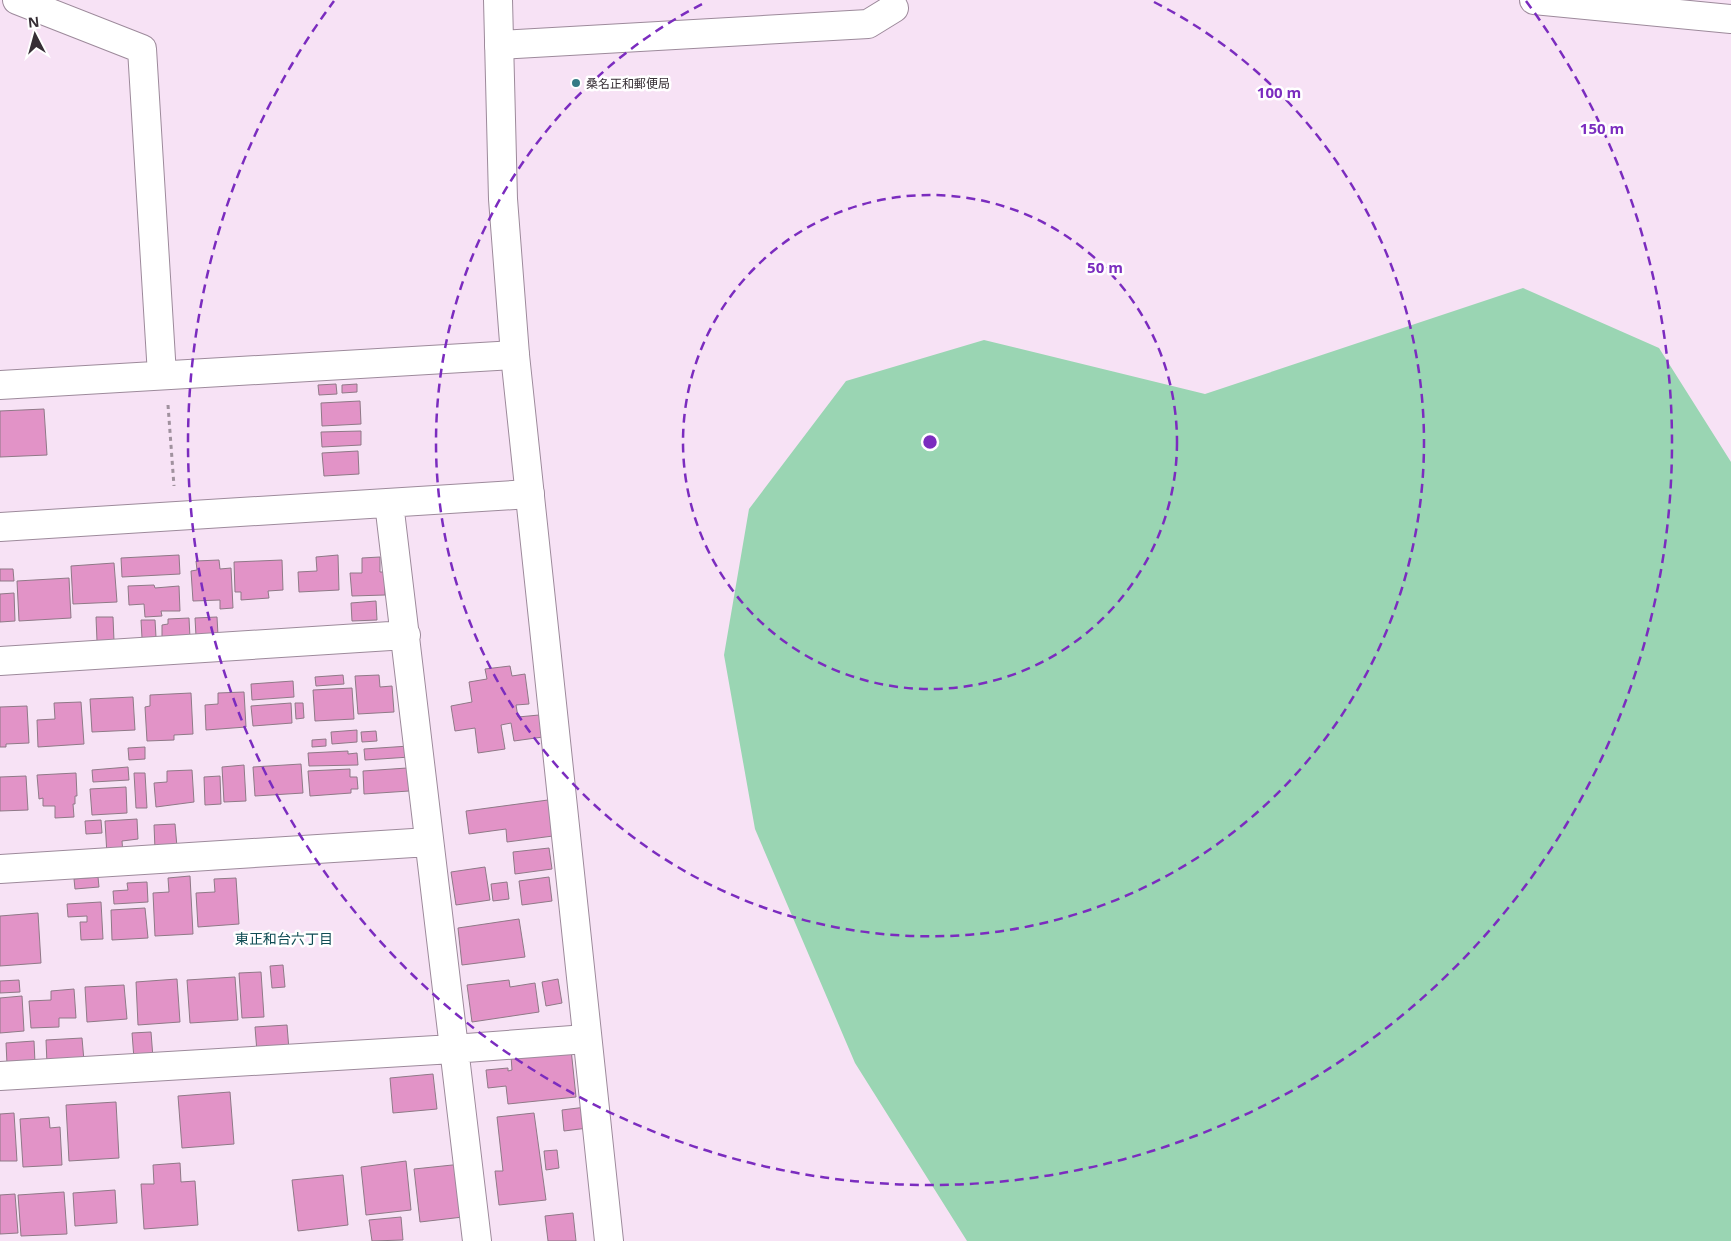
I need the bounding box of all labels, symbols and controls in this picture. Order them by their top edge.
north arrow [10,10,60,60]
text: N [27,12,40,32]
place label: 桑名正和郵便局 [586,75,670,92]
marker: 桑名正和郵便局 [570,77,582,89]
text: 100 m [1257,82,1301,102]
text: 150 m [1580,118,1624,138]
text: 50 m [1087,257,1123,277]
centre of rings [921,433,939,451]
district label: 東正和台六丁目 [235,929,333,948]

